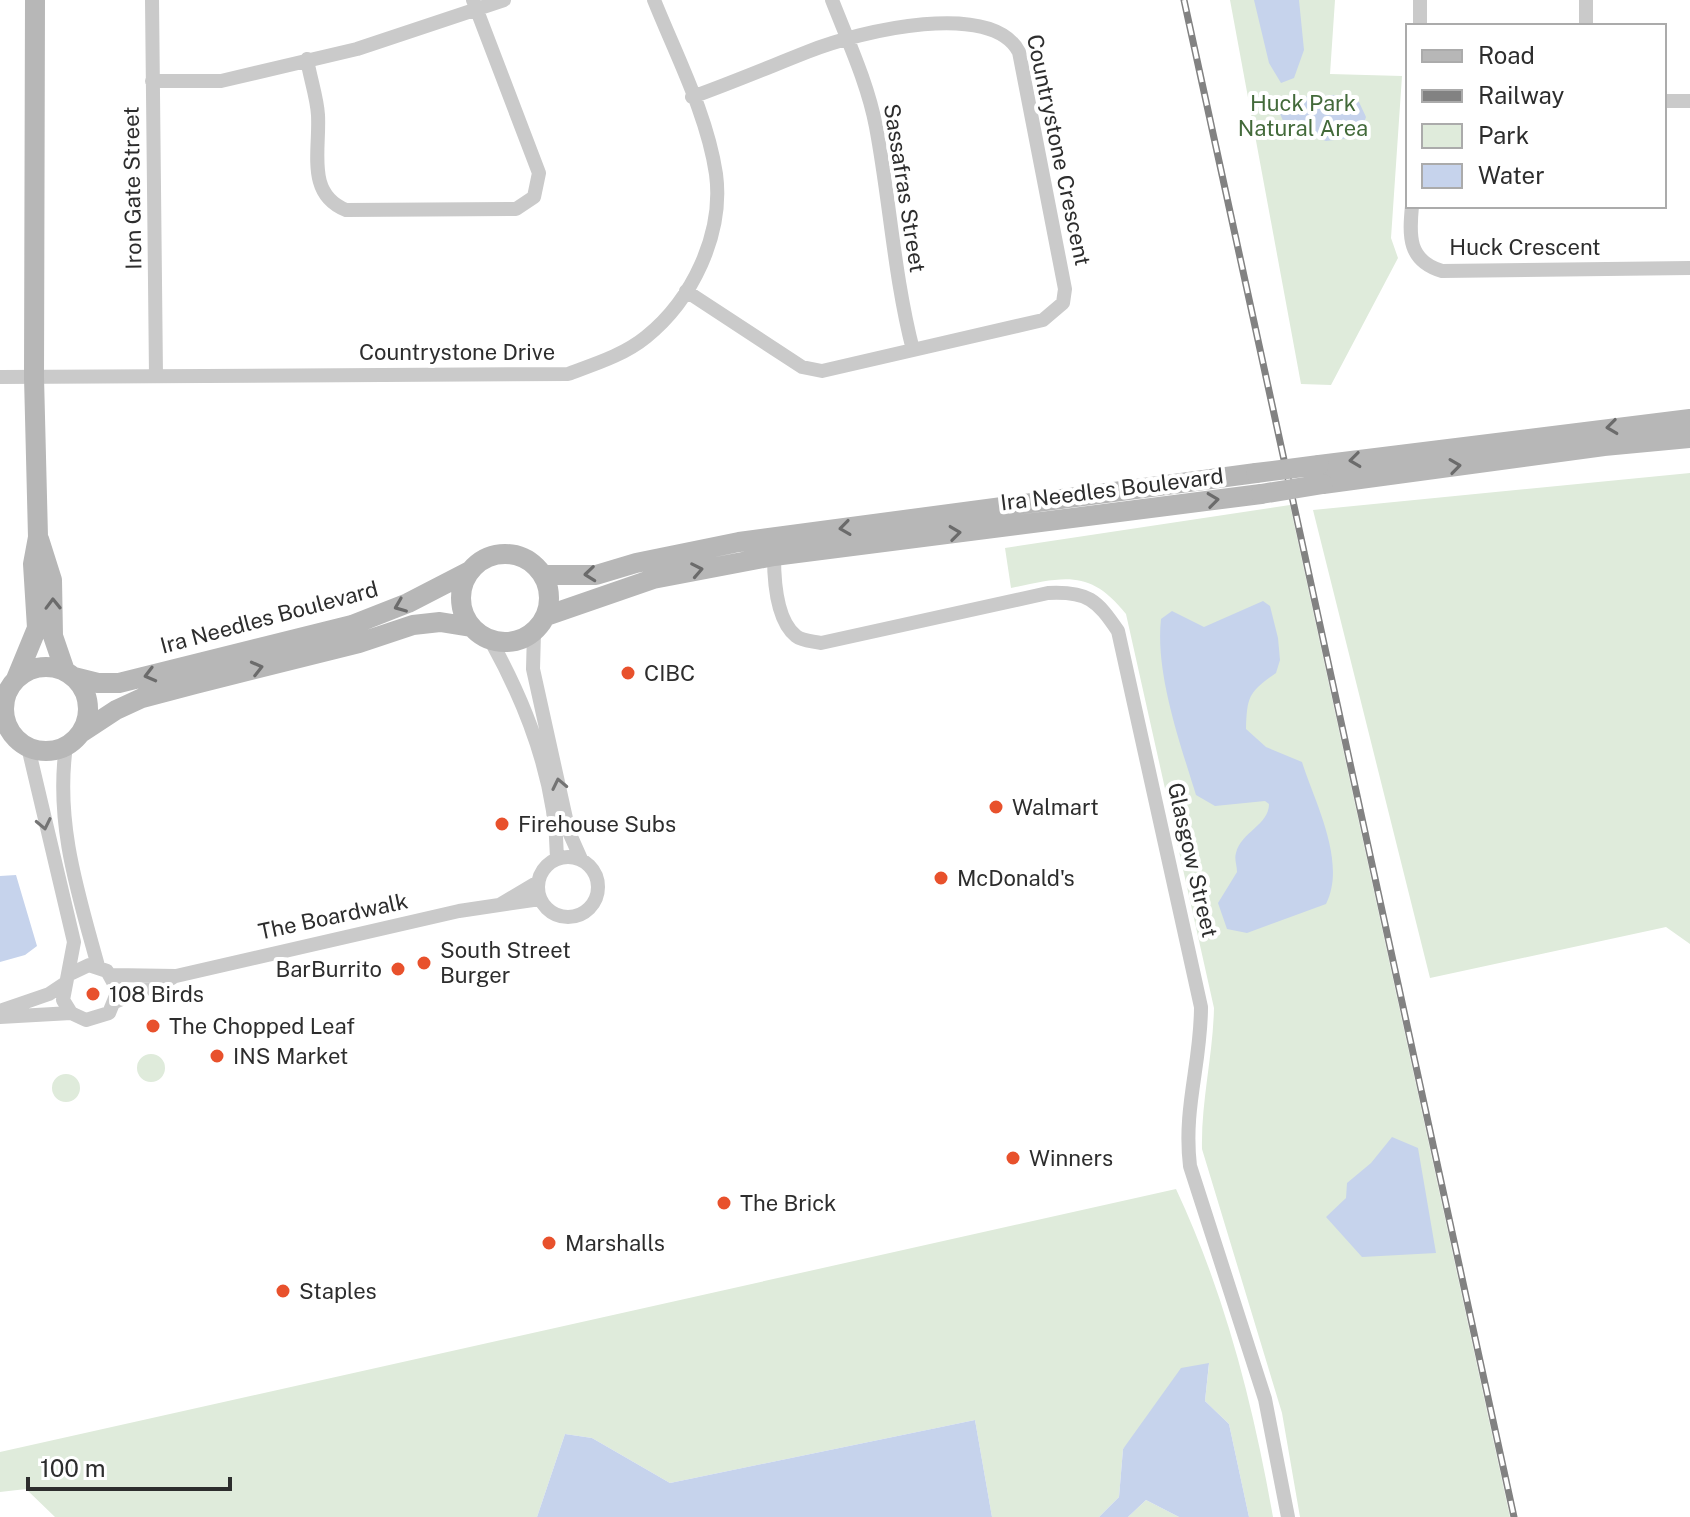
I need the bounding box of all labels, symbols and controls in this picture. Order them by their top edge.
legend [1406,24,1666,208]
street label: Countrystone Crescent [1022,32,1096,268]
text: Road [1478,41,1535,69]
text: Railway [1478,81,1564,109]
park label: Huck Park Natural Area [1238,90,1368,141]
street label: Sassafras Street [879,102,931,274]
street label: Iron Gate Street [118,106,146,270]
text: Park [1478,121,1529,149]
text: Water [1478,161,1545,189]
street label: Huck Crescent [1449,234,1601,260]
street label: Countrystone Drive [359,339,555,365]
one-way arrow [1606,418,1619,435]
one-way arrow [1348,452,1361,469]
one-way arrow [1448,458,1462,475]
street label: Ira Needles Boulevard [999,462,1225,516]
one-way arrow [1206,492,1219,509]
one-way arrow [838,519,852,536]
one-way arrow [948,525,962,542]
one-way arrow [691,563,704,580]
one-way arrow [584,565,597,582]
street label: Ira Needles Boulevard [157,575,381,659]
one-way arrow [394,596,408,613]
one-way arrow [44,597,61,610]
one-way arrow [250,660,264,677]
place label: CIBC [644,660,695,686]
marker: CIBC [619,664,637,682]
one-way arrow [143,665,157,682]
one-way arrow [551,778,568,792]
street label: Glasgow Street [1163,780,1223,940]
place label: Walmart [1012,794,1099,820]
marker: Walmart [987,798,1005,816]
place label: Firehouse Subs [518,811,676,837]
marker: Firehouse Subs [493,815,511,833]
one-way arrow [35,817,52,830]
place label: McDonald's [957,865,1075,891]
marker: McDonald's [932,869,950,887]
street label: The Boardwalk [256,887,410,945]
place label: South Street Burger [440,937,571,988]
marker: South Street Burger [415,954,433,972]
place label: BarBurrito [275,956,382,982]
marker: BarBurrito [389,960,407,978]
place label: 108 Birds [109,981,204,1007]
marker: 108 Birds [84,985,102,1003]
place label: The Chopped Leaf [169,1013,355,1039]
marker: The Chopped Leaf [144,1017,162,1035]
place label: INS Market [233,1043,348,1069]
marker: INS Market [208,1047,226,1065]
place label: Winners [1029,1145,1113,1171]
marker: Winners [1004,1149,1022,1167]
place label: The Brick [740,1190,836,1216]
marker: The Brick [715,1194,733,1212]
place label: Marshalls [565,1230,665,1256]
marker: Marshalls [540,1234,558,1252]
place label: Staples [299,1278,377,1304]
marker: Staples [274,1282,292,1300]
scale bar [28,1441,230,1491]
text: 100 m [40,1454,106,1482]

